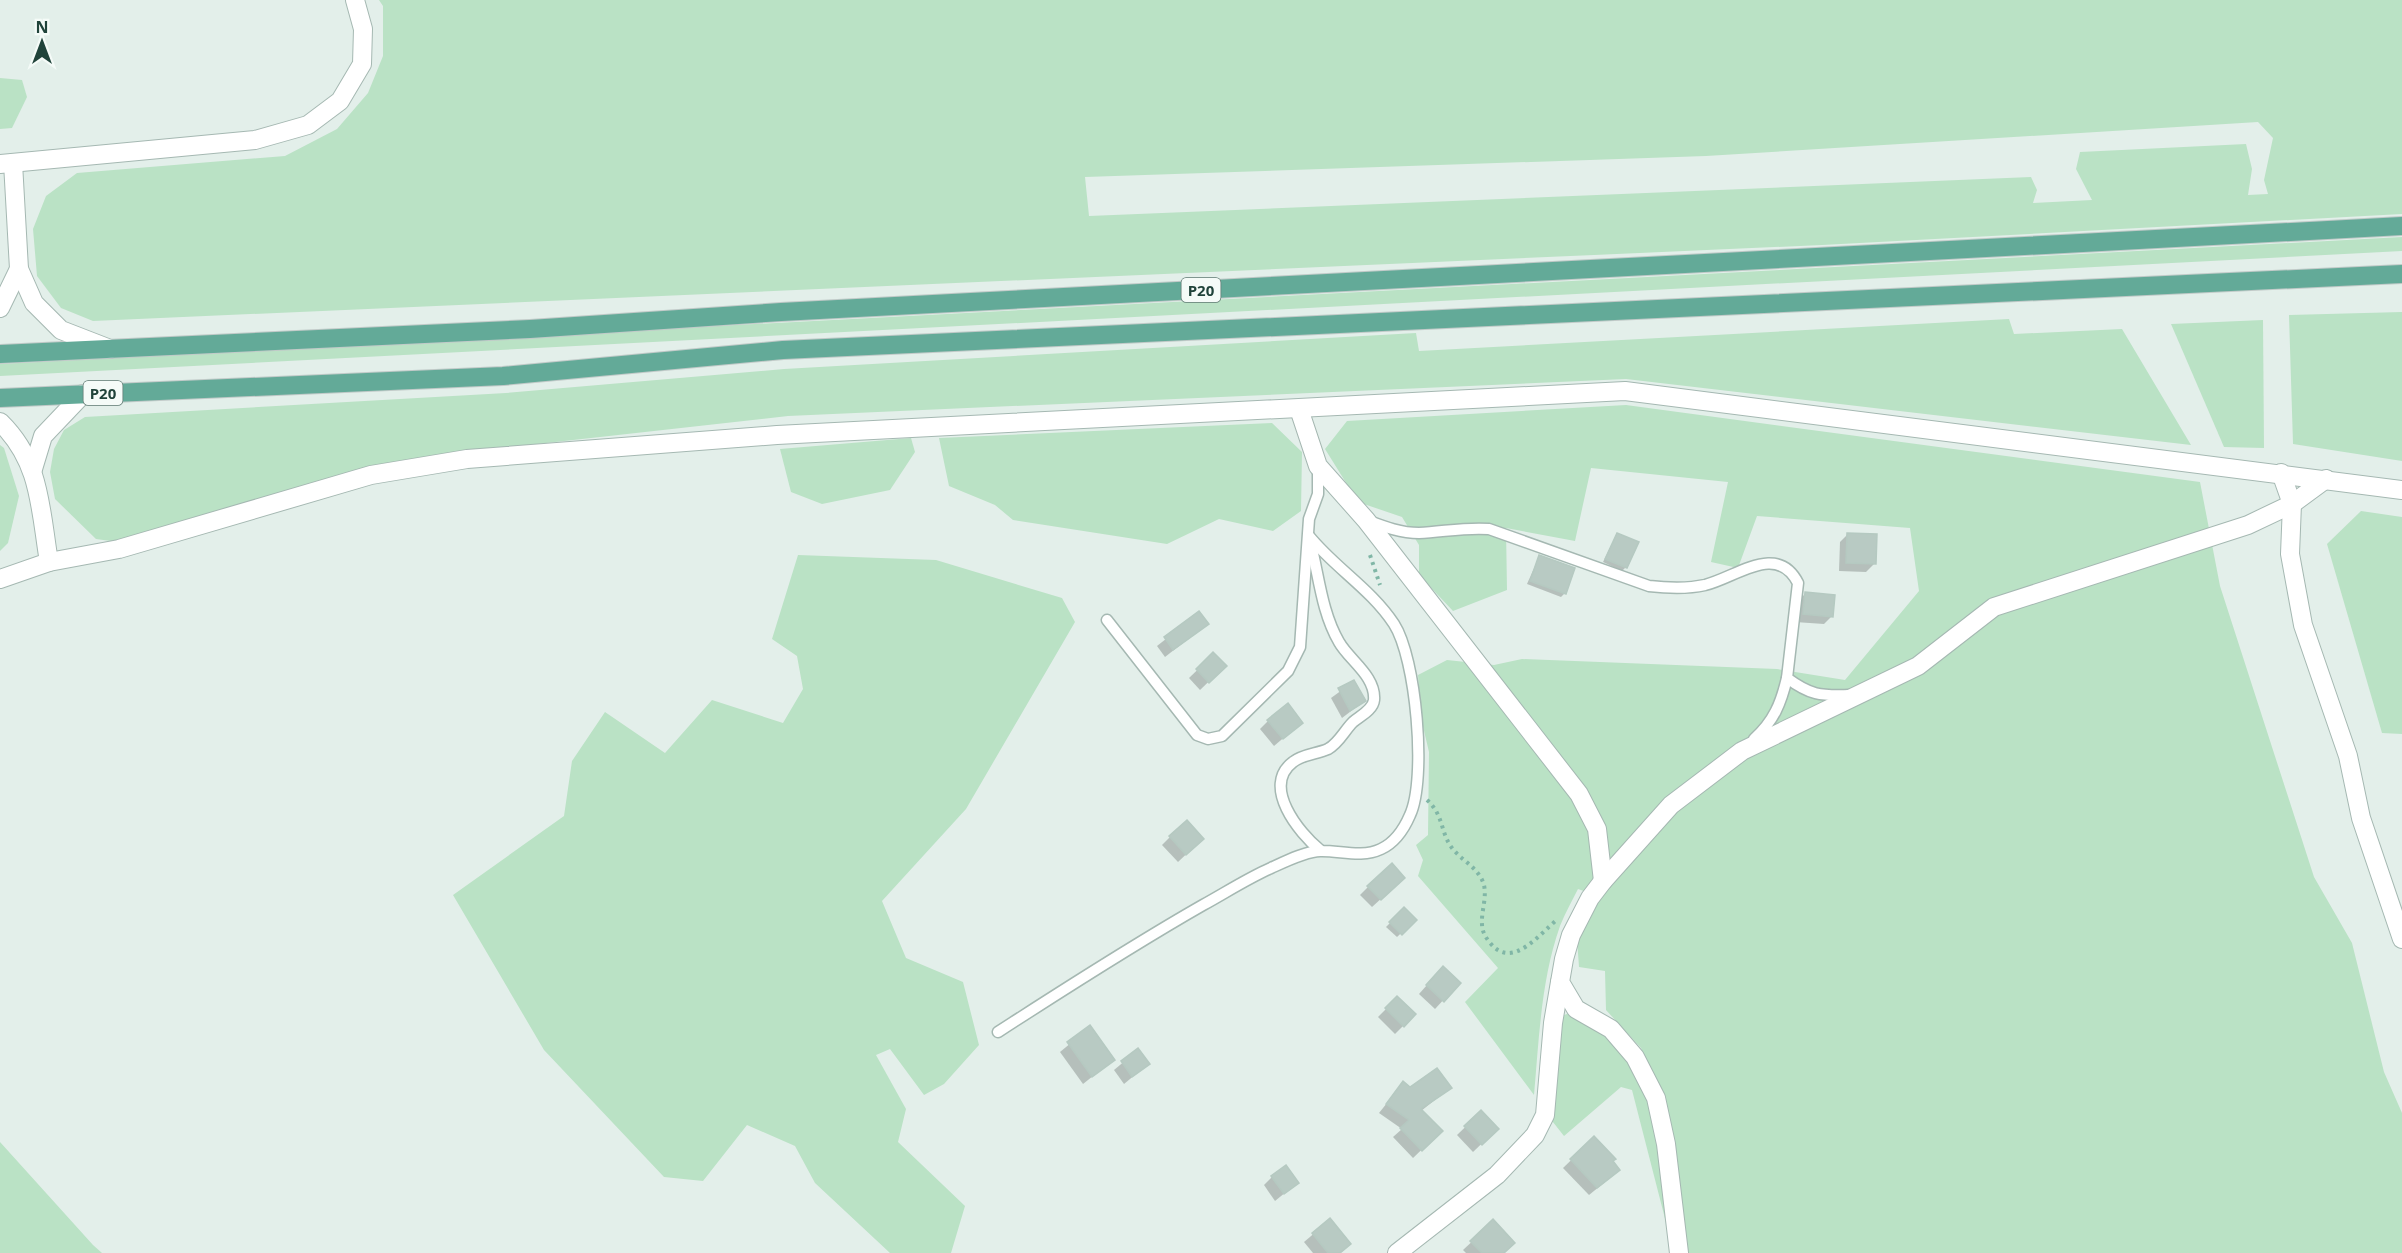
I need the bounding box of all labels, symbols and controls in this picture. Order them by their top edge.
north arrow [12,12,72,72]
text: N [35,16,49,38]
road number: Р20 [1182,278,1220,302]
road number: Р20 [84,381,122,405]

